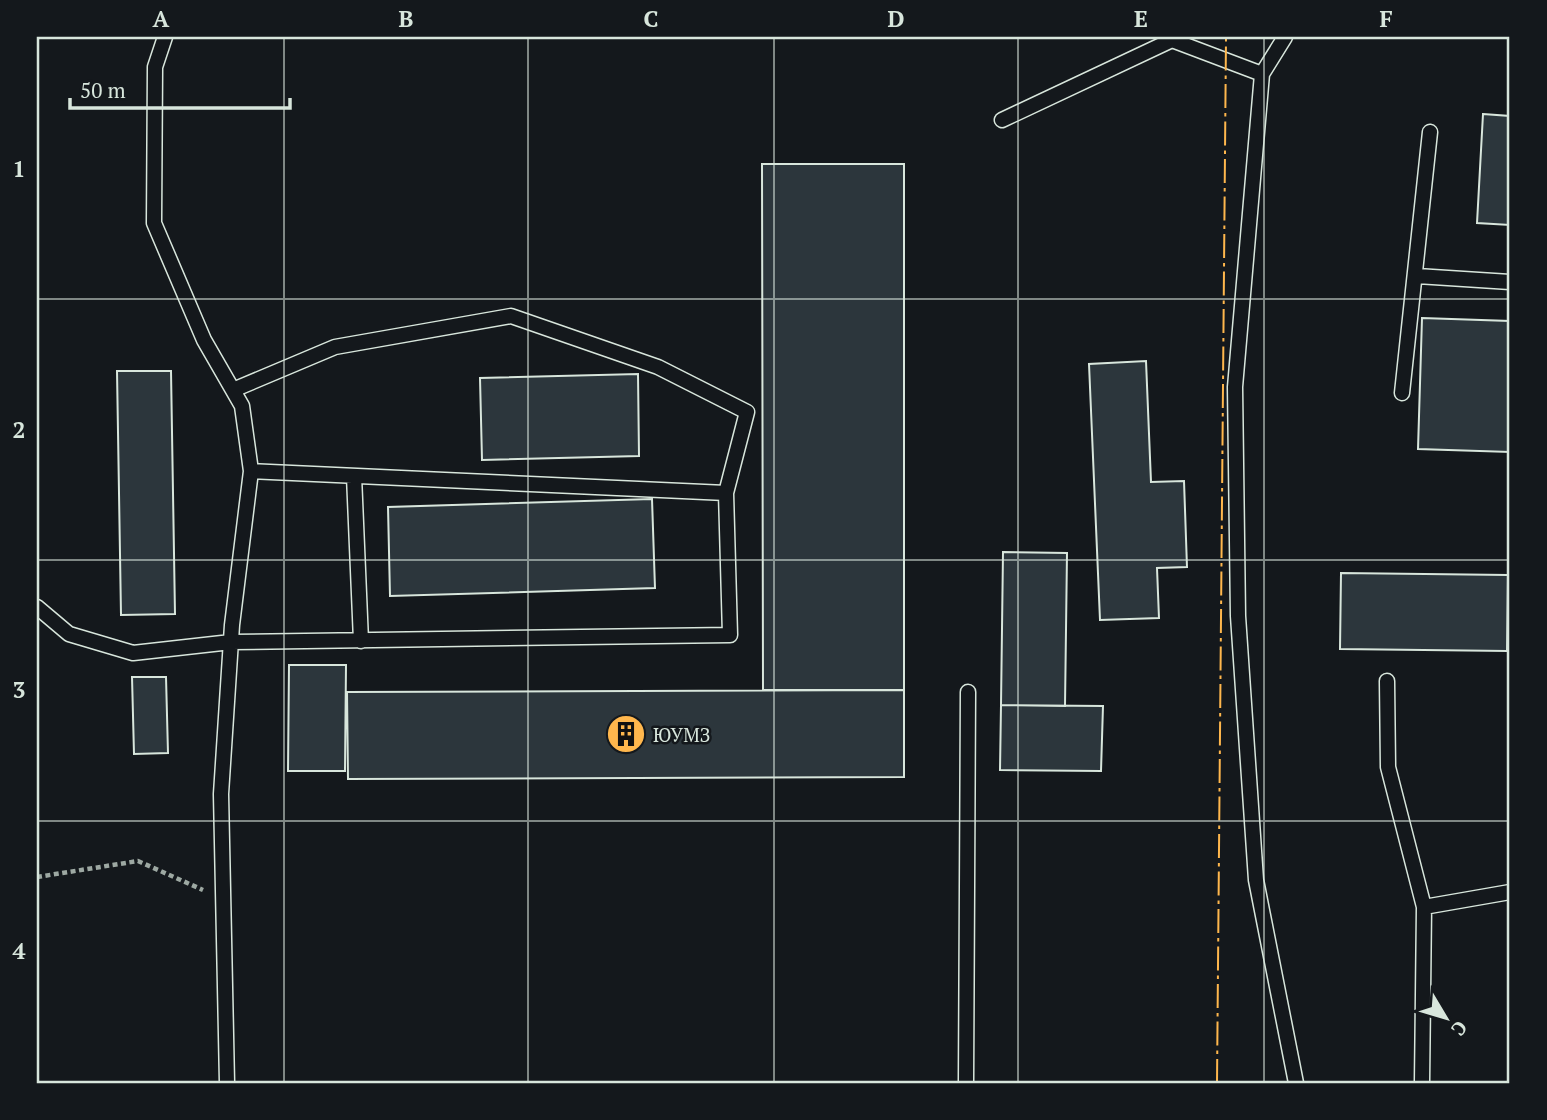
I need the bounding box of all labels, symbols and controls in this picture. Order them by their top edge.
text: A [153,3,170,34]
text: B [399,3,414,34]
text: C [644,3,659,34]
text: D [888,3,905,34]
text: E [1134,3,1148,34]
text: F [1379,3,1393,34]
scale bar [70,66,290,110]
text: 50 m [80,76,126,104]
text: 1 [13,153,26,184]
text: 2 [13,414,26,445]
text: 3 [13,674,26,705]
building icon: ЮУМЗ [605,713,647,755]
place label: ЮУМЗ [653,722,710,747]
text: 4 [13,935,26,966]
north arrow [1410,984,1480,1054]
text: С [1446,1016,1473,1041]

